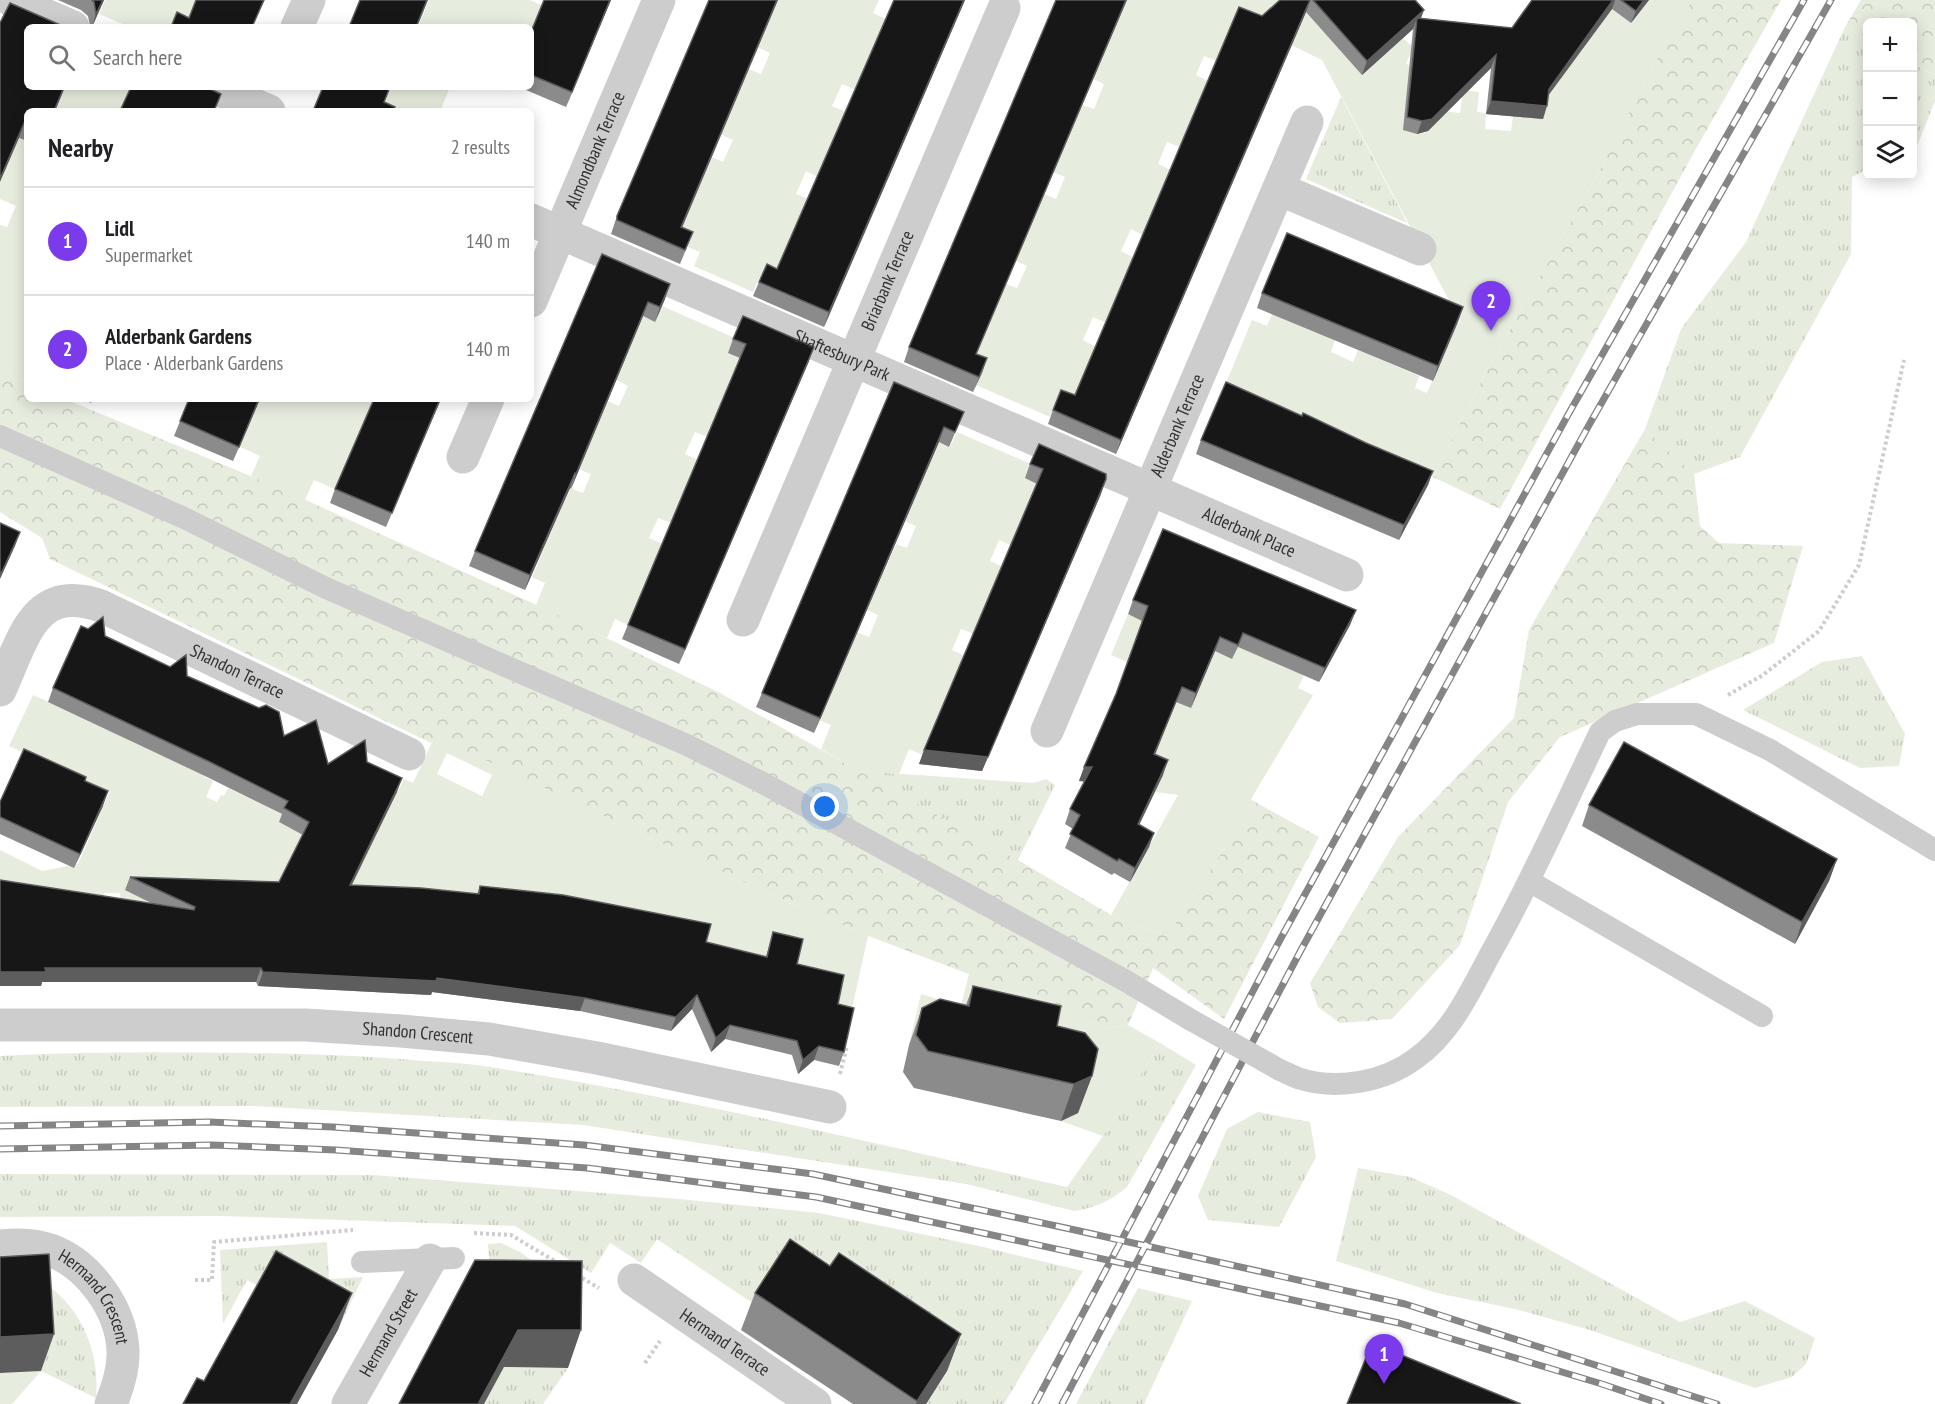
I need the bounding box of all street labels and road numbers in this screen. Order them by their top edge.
street label: Almondbank Terrace [560,88,630,212]
street label: Briarbank Terrace [856,227,919,334]
street label: Shaftesbury Park [790,324,894,386]
street label: Alderbank Terrace [1145,370,1209,481]
street label: Alderbank Place [1199,502,1299,562]
street label: Shandon Terrace [187,639,288,703]
street label: Shandon Crescent [362,1017,474,1049]
street label: Hermand Crescent [54,1244,134,1346]
street label: Hermand Street [354,1284,422,1381]
street label: Hermand Terrace [676,1303,775,1381]

